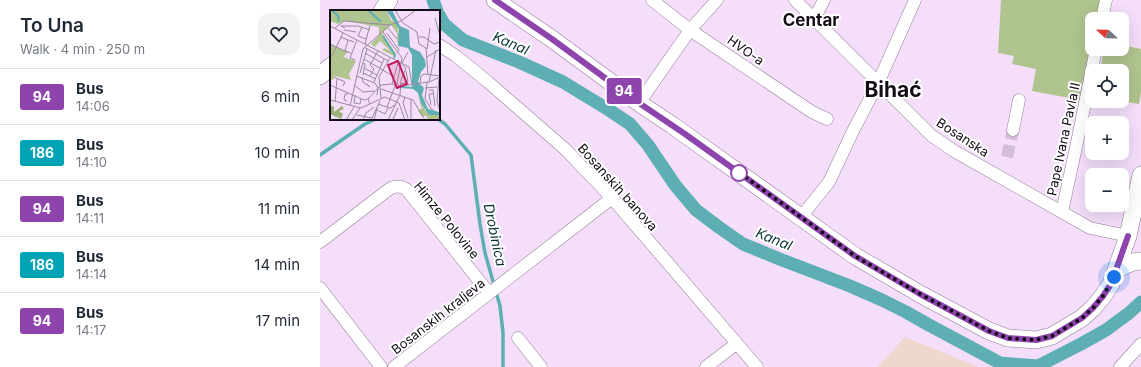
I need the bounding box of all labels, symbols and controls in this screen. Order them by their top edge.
inset map [330,10,440,120]
district label: Centar [783,10,839,30]
north arrow [1085,12,1129,56]
map controls [1085,12,1129,212]
button: heart [258,13,300,55]
text: To Una [20,14,84,37]
water label: Kanal [491,27,532,58]
street label: HVO-a [724,32,768,68]
text: Walk · 4 min · 250 m [20,41,145,57]
button: locate [1085,64,1129,108]
district label: Bihać [864,77,922,102]
line badge: 94 [606,78,642,104]
text: Bus [76,79,104,98]
street label: Pape Ivana Pavla II [1043,81,1083,197]
text: 94 [615,82,633,99]
text: 6 min [261,87,300,106]
text: 94 [33,88,51,105]
text: 14:06 [76,98,110,114]
street label: Bosanska [934,114,992,160]
button: + [1085,116,1129,160]
text: Bus [76,135,104,154]
street label: Bosanskih banova [575,140,661,234]
text: 10 min [255,143,300,162]
text: 186 [30,144,54,161]
text: 14:10 [76,154,107,170]
unlabelled marker [730,164,748,182]
button: − [1085,168,1129,212]
street label: Himze Polovine [411,178,483,262]
text: Bus [76,191,104,210]
text: 11 min [258,199,300,218]
text: 94 [33,200,51,217]
water label: Drobinica [481,202,511,268]
text: 14:11 [76,210,104,226]
water label: Kanal [754,224,795,254]
text: Bus [76,247,104,266]
text: 14 min [254,255,300,274]
text: 186 [30,256,54,273]
text: 14:14 [76,266,107,282]
your location [1104,267,1124,287]
street label: Bosanskih kraljeva [388,275,488,357]
text: Bus [76,303,104,322]
text: 17 min [256,311,300,330]
text: 94 [33,312,51,329]
text: 14:17 [76,322,106,338]

